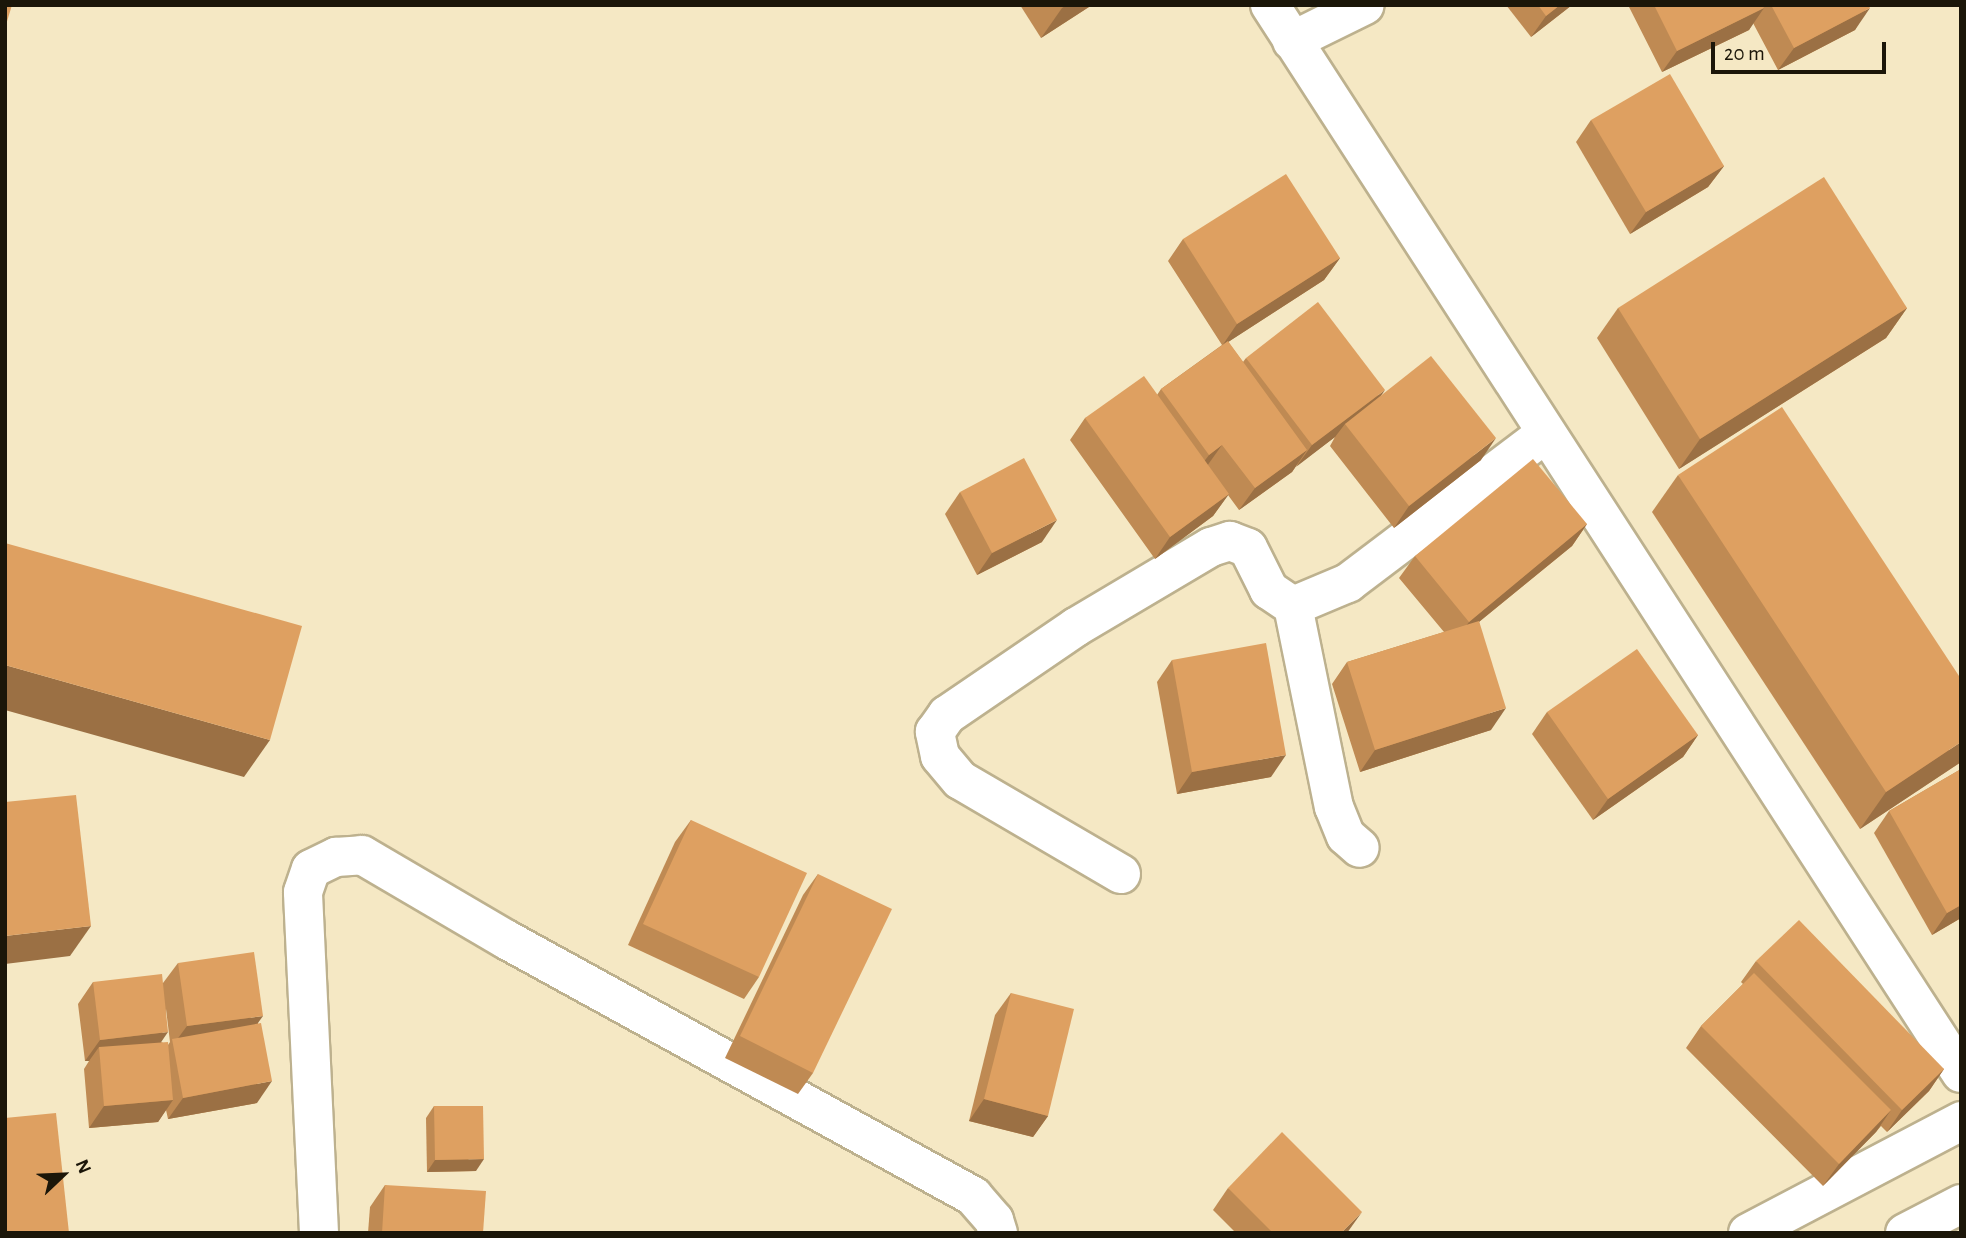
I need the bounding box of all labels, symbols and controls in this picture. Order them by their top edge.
scale bar [1714,28,1889,72]
text: 20 m [1724,43,1765,64]
north arrow [28,1140,98,1210]
text: N [71,1157,94,1176]

